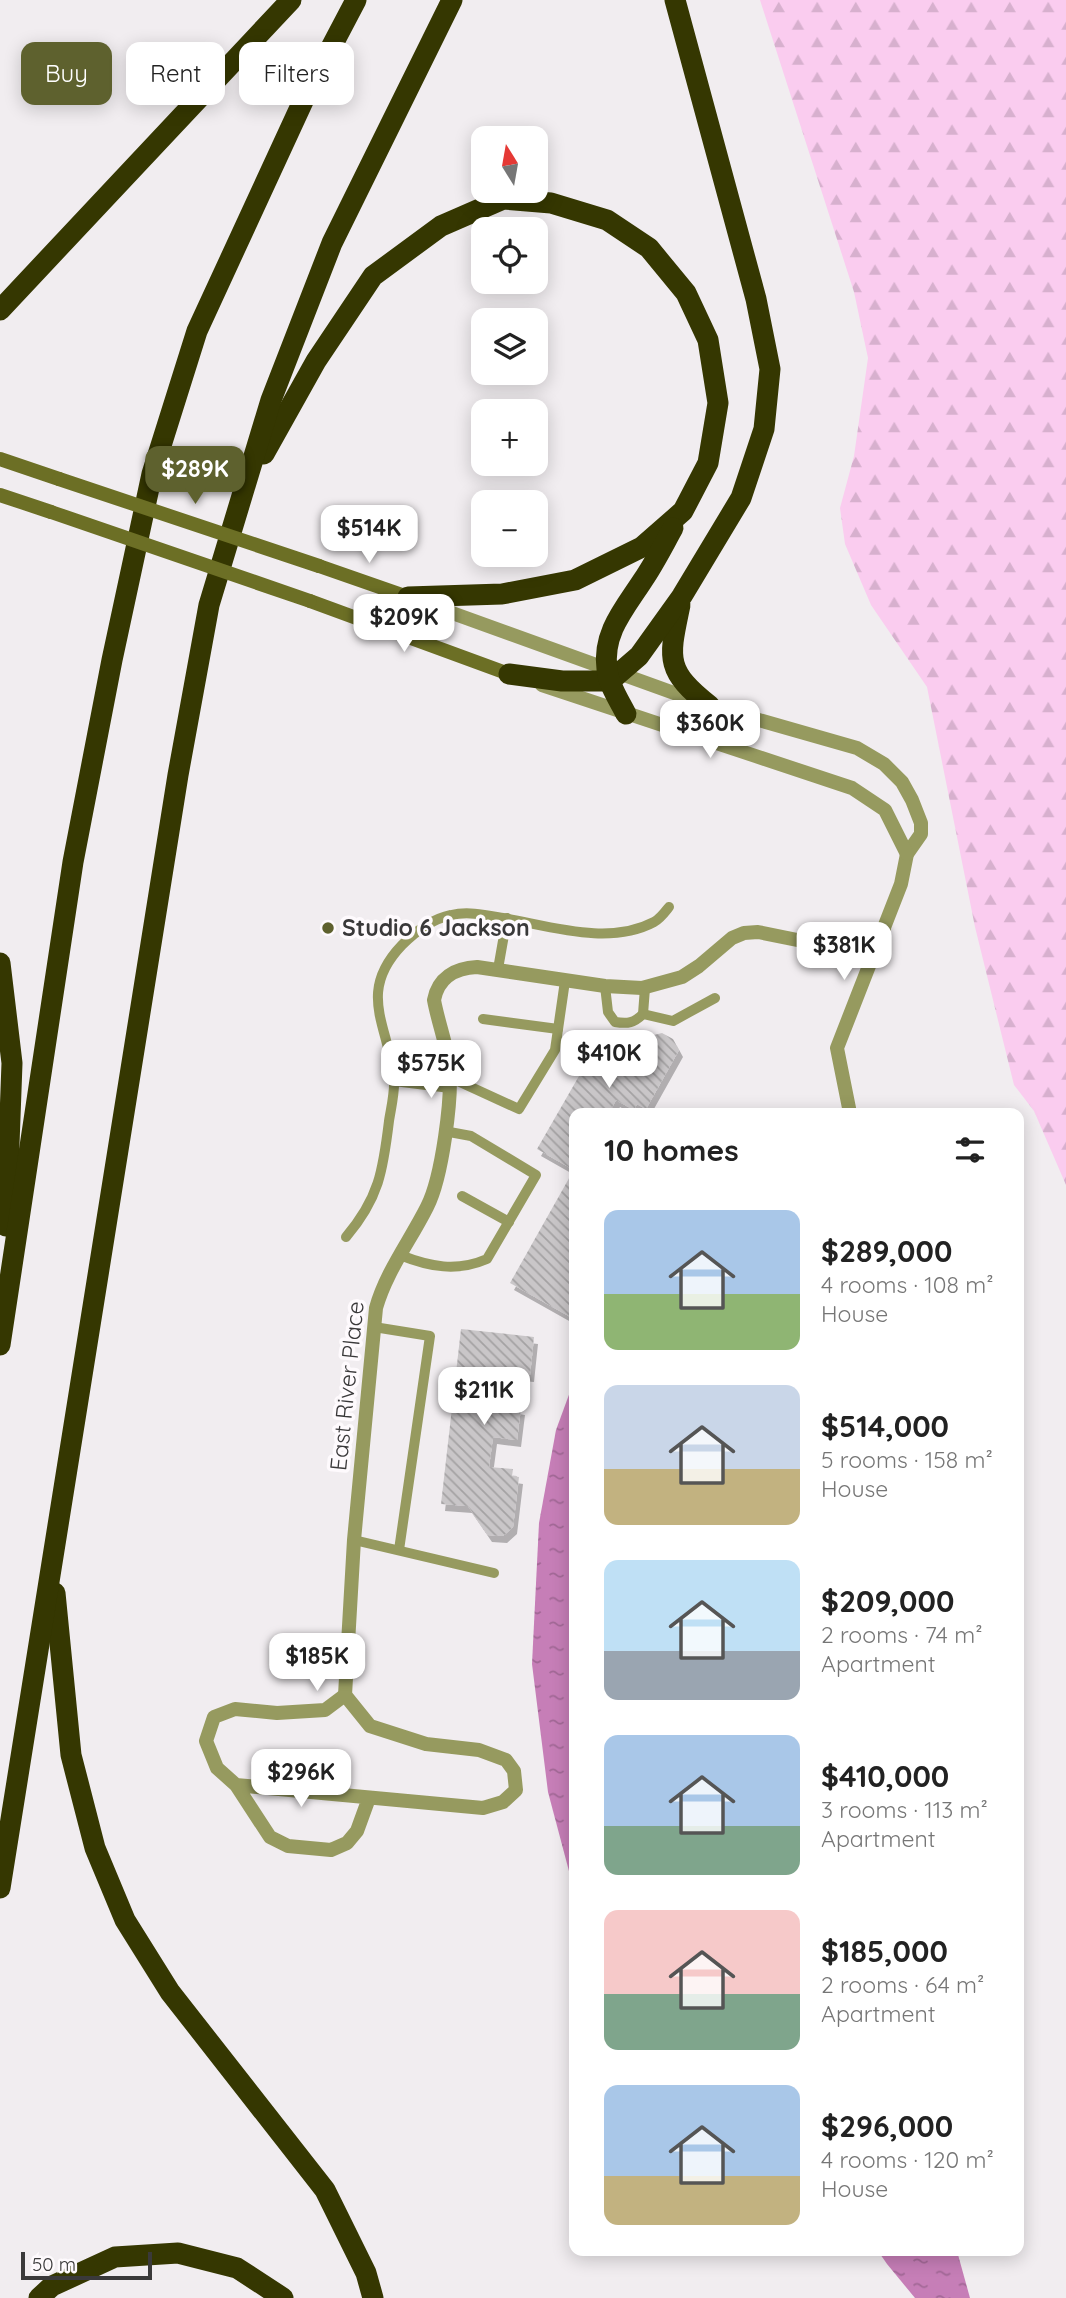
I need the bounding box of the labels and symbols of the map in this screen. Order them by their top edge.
north arrow [471,126,548,203]
pin: $289K [146,447,244,506]
pin: $514K [320,505,418,565]
pin: $209K [355,594,453,654]
pin: $360K [661,700,759,760]
place label: Studio 6 Jackson [342,913,530,942]
marker: Studio 6 Jackson [320,920,336,936]
pin: $381K [795,922,893,982]
pin: $410K [560,1030,658,1090]
pin: $575K [382,1040,480,1100]
street label: East River Place [323,1300,370,1472]
pin: $211K [435,1368,533,1427]
pin: $185K [268,1634,366,1693]
pin: $296K [252,1750,350,1809]
scale bar [21,2249,152,2281]

